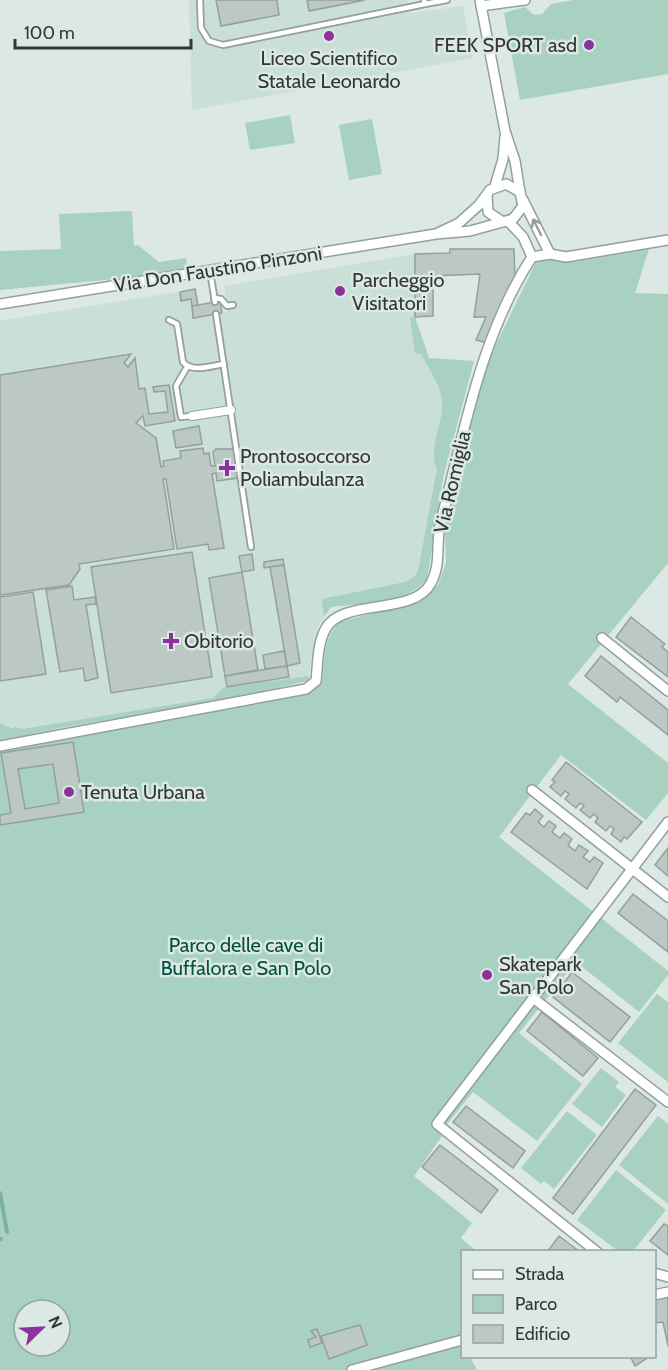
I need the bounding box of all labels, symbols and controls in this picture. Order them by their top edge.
scale bar [15,12,190,50]
text: 100 m [24,22,75,44]
marker: Liceo Scientifico Statale Leonardo [322,29,336,43]
place label: FEEK SPORT asd [434,33,577,57]
marker: FEEK SPORT asd [582,38,596,52]
place label: Liceo Scientifico Statale Leonardo [257,46,401,93]
one-way arrow [530,218,542,236]
street label: Via Don Faustino Pinzoni [112,241,324,297]
place label: Parcheggio Visitatori [352,268,445,315]
marker: Parcheggio Visitatori [333,284,347,298]
street label: Via Romiglia [429,428,476,536]
place label: Prontosoccorso Poliambulanza [240,444,371,491]
marker: Prontosoccorso Poliambulanza [218,459,236,477]
place label: Obitorio [184,629,254,653]
marker: Obitorio [162,632,180,650]
place label: Tenuta Urbana [81,780,205,804]
marker: Tenuta Urbana [62,785,76,799]
park label: Parco delle cave di Buffalora e San Polo [161,933,331,980]
place label: Skatepark San Polo [499,952,582,999]
marker: Skatepark San Polo [480,968,494,982]
legend [461,1250,656,1358]
text: Strada [515,1263,565,1285]
text: Parco [515,1293,557,1315]
north arrow [12,1298,72,1358]
text: N [44,1313,66,1331]
text: Edificio [515,1323,570,1345]

